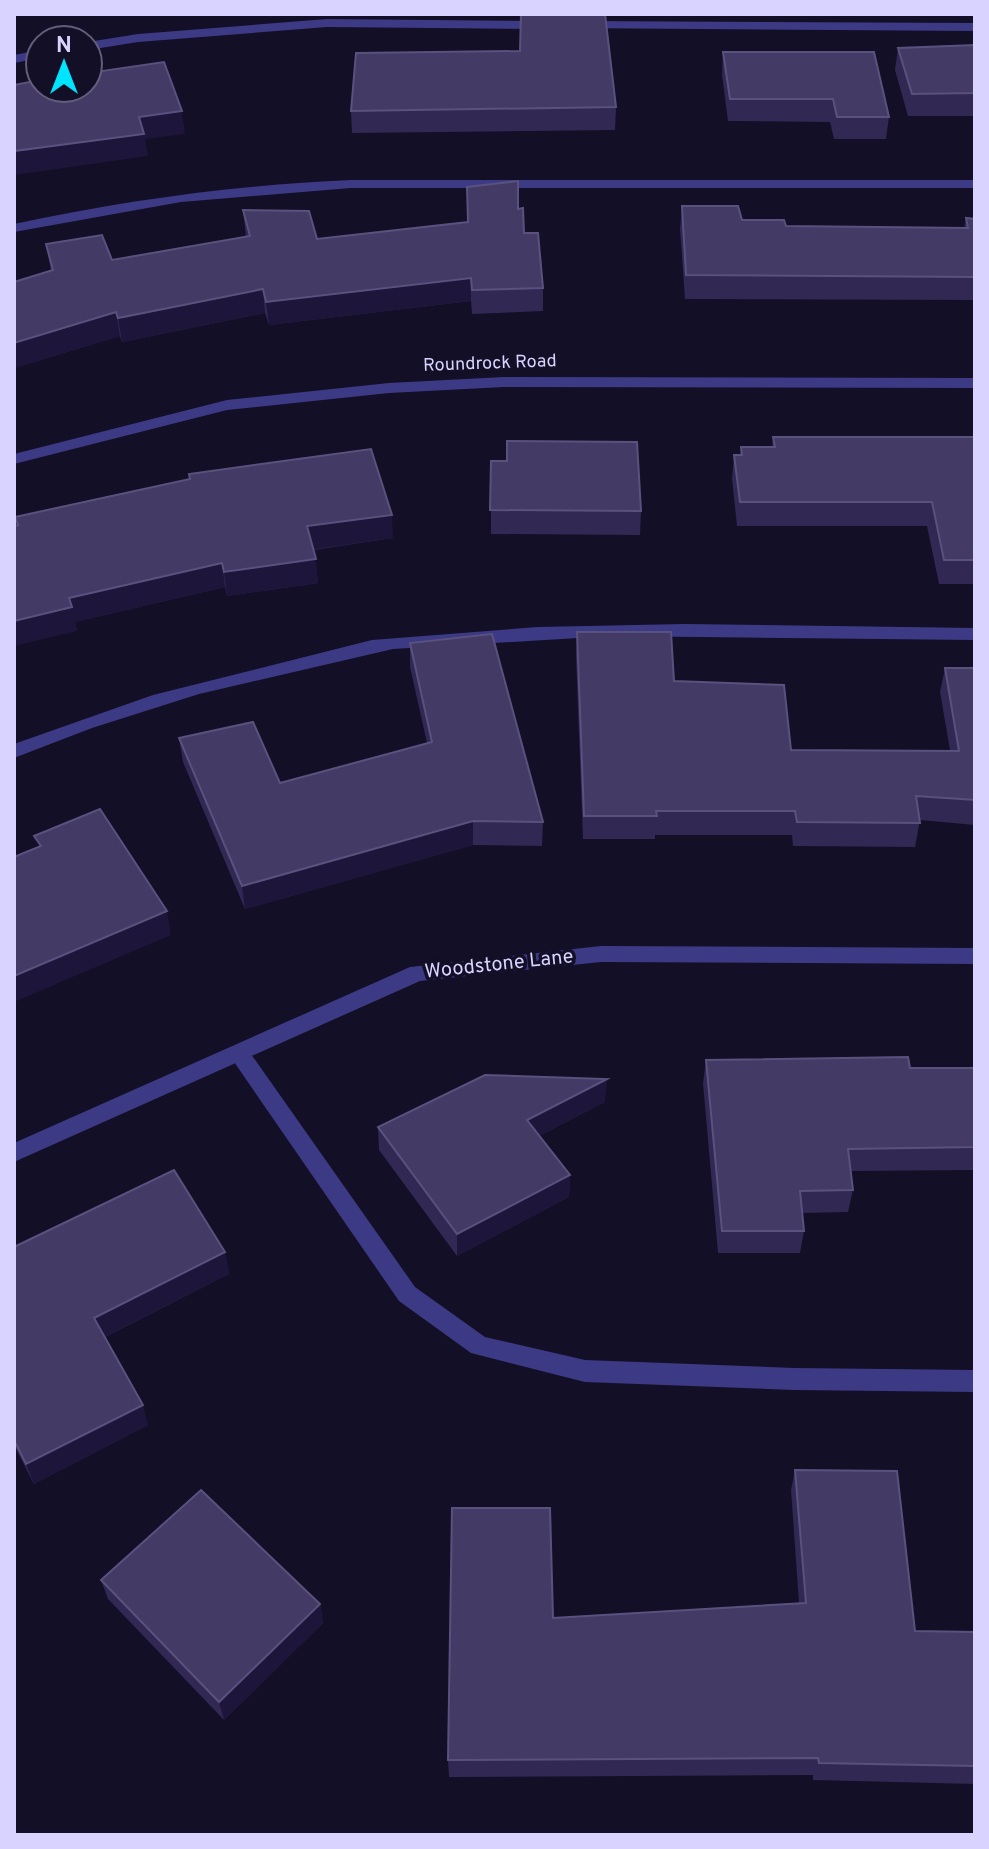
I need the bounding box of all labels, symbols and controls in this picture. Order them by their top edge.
north arrow [24,24,104,104]
text: N [56,33,72,60]
street label: Roundrock Road [423,350,557,378]
street label: Woodstone Lane [423,944,575,986]

